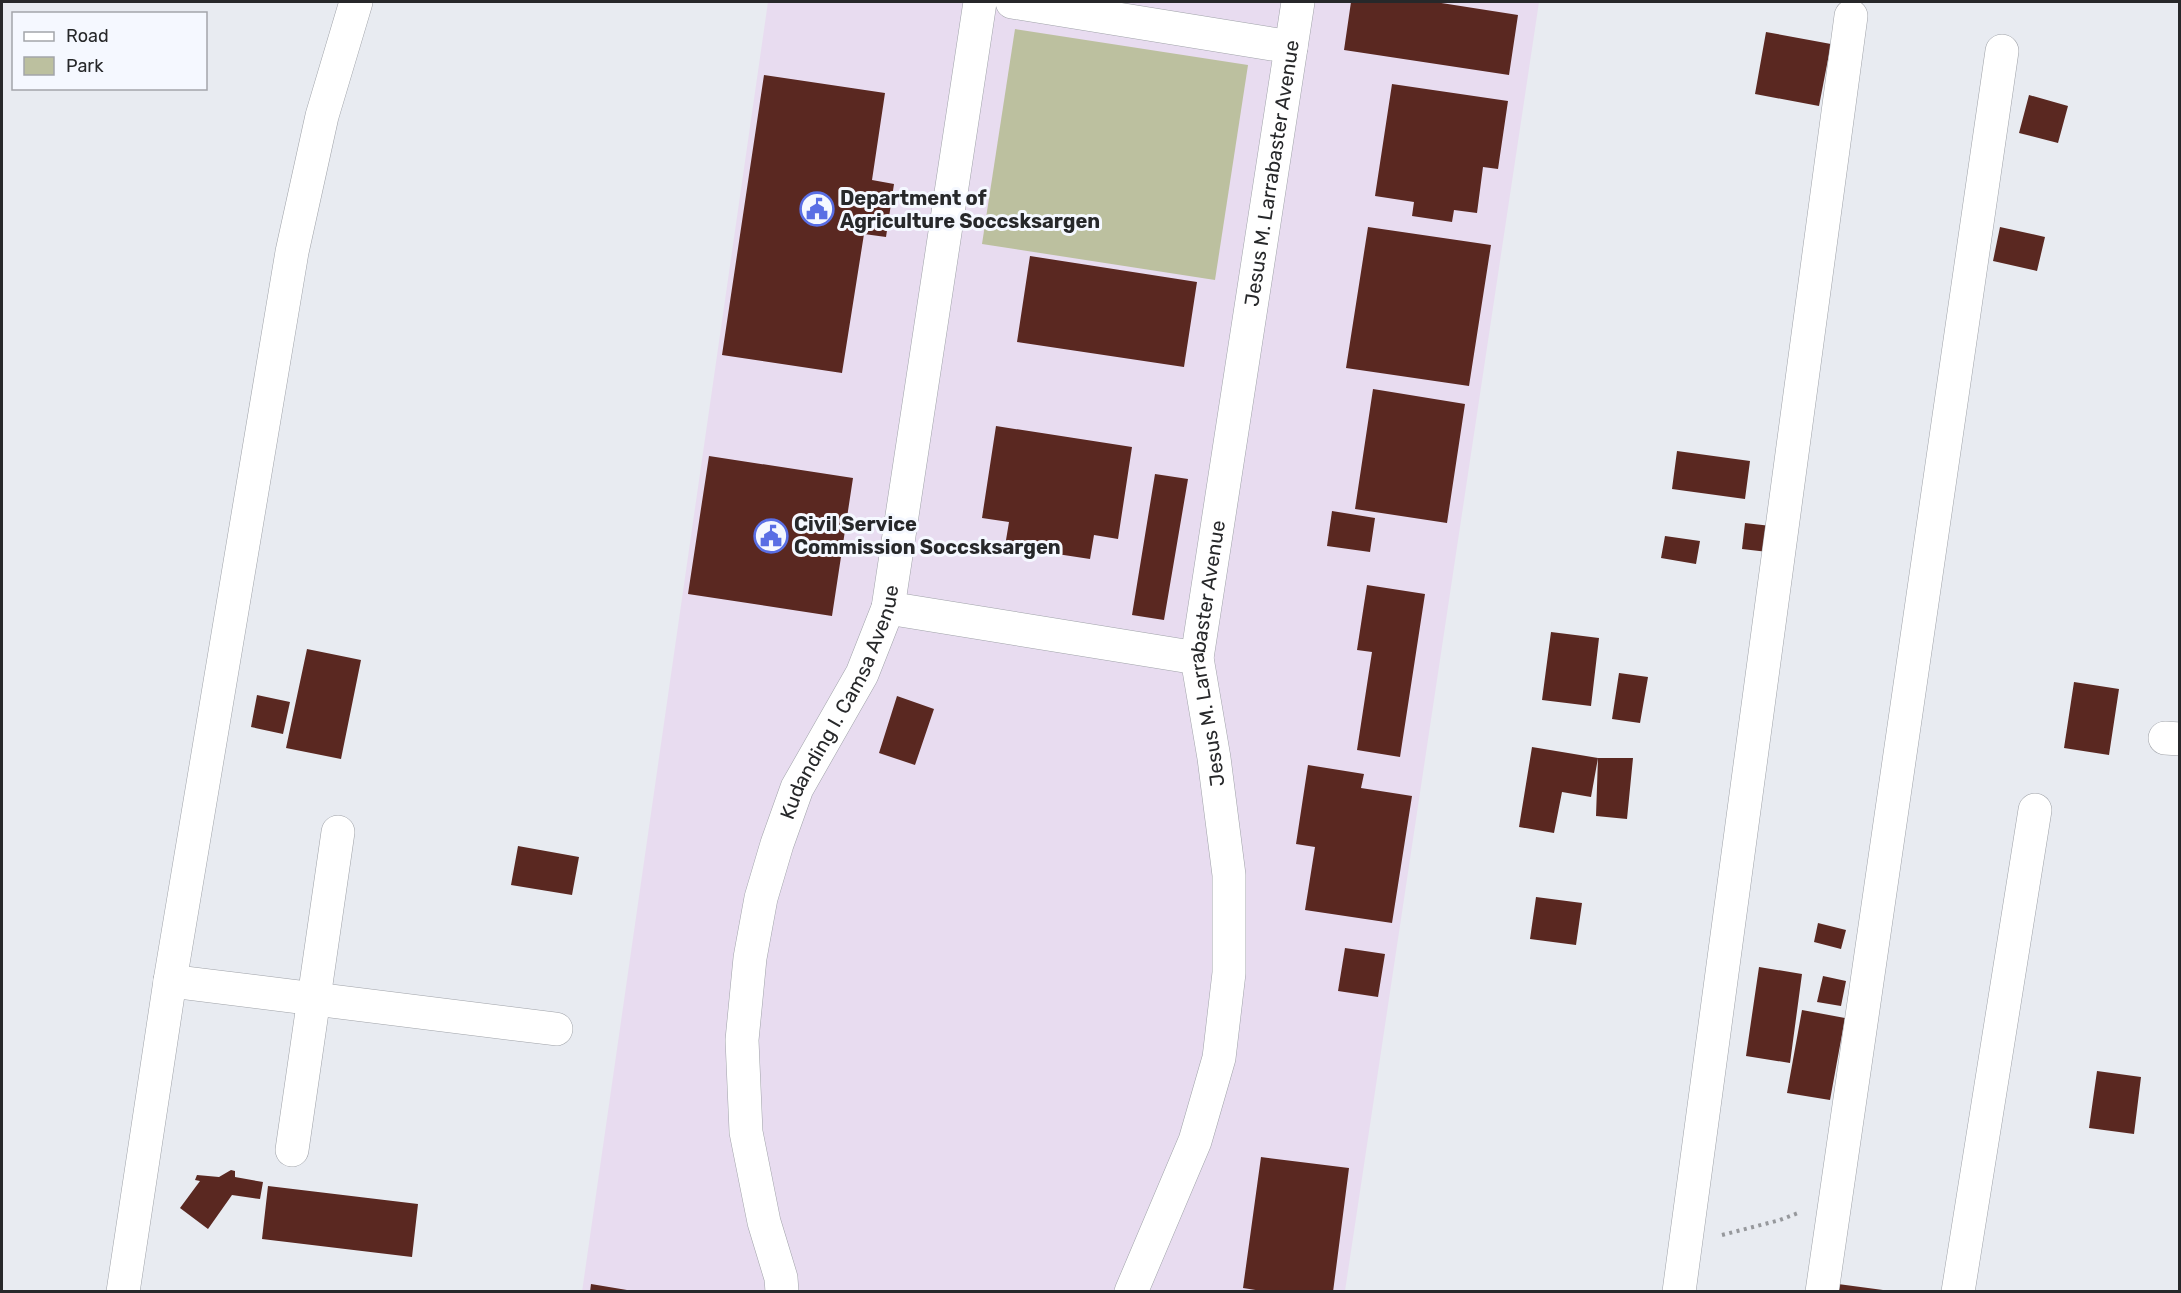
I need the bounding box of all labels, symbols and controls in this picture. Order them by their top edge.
legend [12,12,207,90]
text: Road [66,25,109,47]
street label: Jesus M. Larrabaster Avenue [1239,38,1304,308]
text: Park [66,55,104,77]
place label: Department of Agriculture Soccsksargen [840,186,1100,233]
public building icon: Department of Agriculture Soccsksargen [799,191,835,227]
place label: Civil Service Commission Soccsksargen [794,512,1061,559]
public building icon: Civil Service Commission Soccsksargen [753,518,789,554]
street label: Jesus M. Larrabaster Avenue [1184,519,1230,788]
street label: Kudanding I. Camsa Avenue [775,583,903,823]

